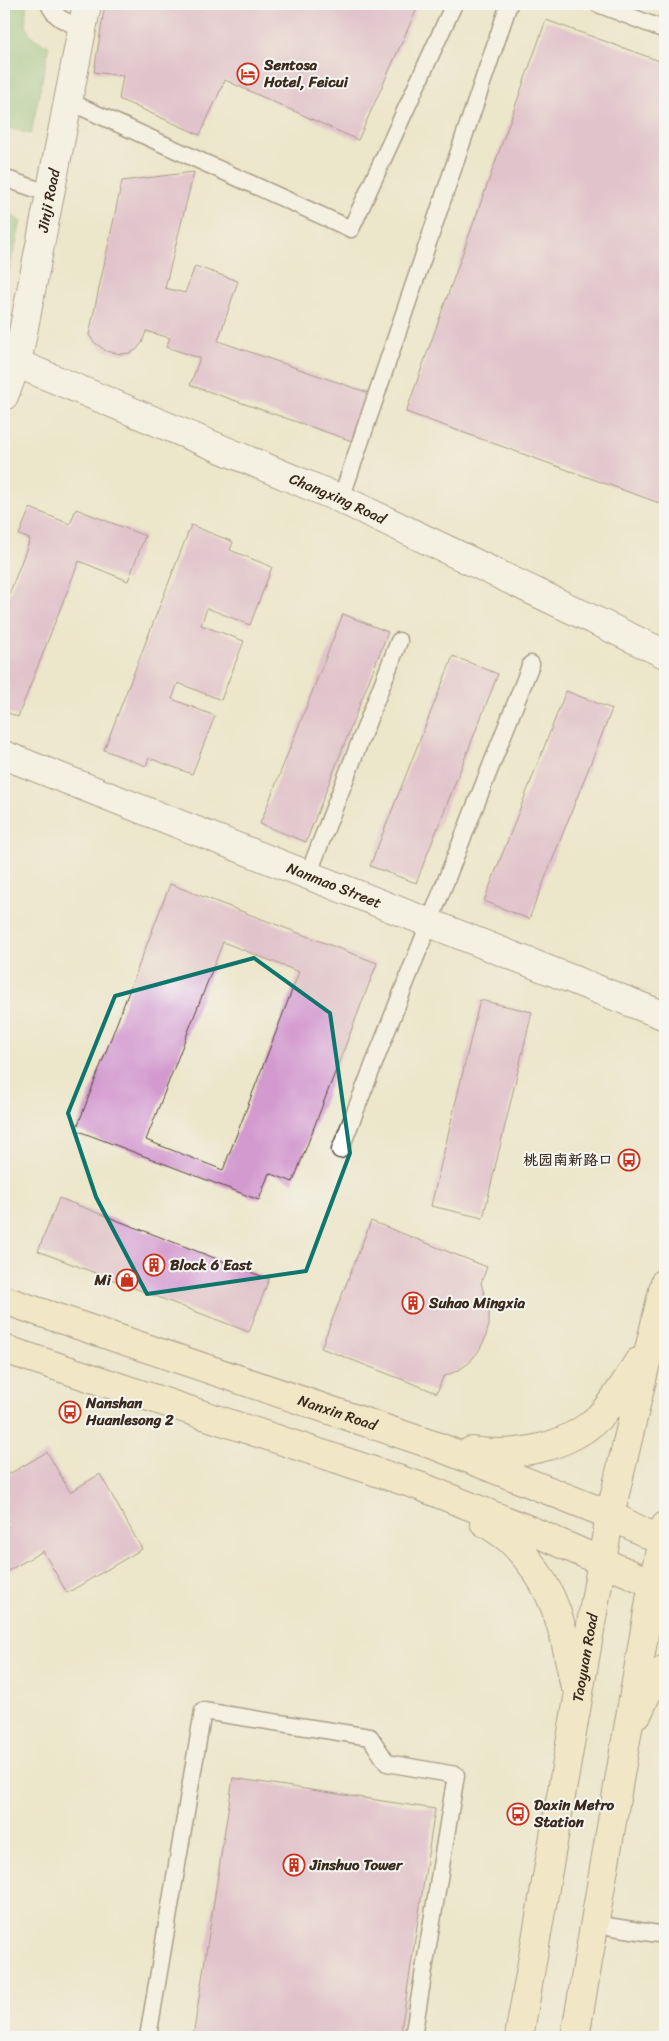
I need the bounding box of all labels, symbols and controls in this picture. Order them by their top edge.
place label: Sentosa Hotel, Feicui [263,52,349,95]
hotel icon: Sentosa Hotel, Feicui [236,62,260,86]
street label: Jinji Road [30,165,68,236]
street label: Changxing Road [285,466,391,532]
street label: Nanmao Street [283,855,386,916]
place label: 桃园南新路口 [523,1147,613,1173]
bus stop icon: 桃园南新路口 [617,1148,641,1172]
place label: Block 6 East [170,1252,253,1278]
building icon: Block 6 East [142,1253,166,1277]
place label: Mi [94,1267,112,1293]
shop icon: Mi [115,1268,139,1292]
place label: Suhao Mingxia [428,1290,526,1316]
building icon: Suhao Mingxia [401,1291,425,1315]
street label: Nanxin Road [295,1387,381,1438]
place label: Nanshan Huanlesong 2 [85,1390,174,1433]
bus stop icon: Nanshan Huanlesong 2 [58,1400,82,1424]
street label: Taoyuan Road [565,1610,606,1704]
place label: Daxin Metro Station [533,1792,615,1835]
bus stop icon: Daxin Metro Station [506,1802,530,1826]
place label: Jinshuo Tower [309,1852,404,1878]
building icon: Jinshuo Tower [282,1853,306,1877]

